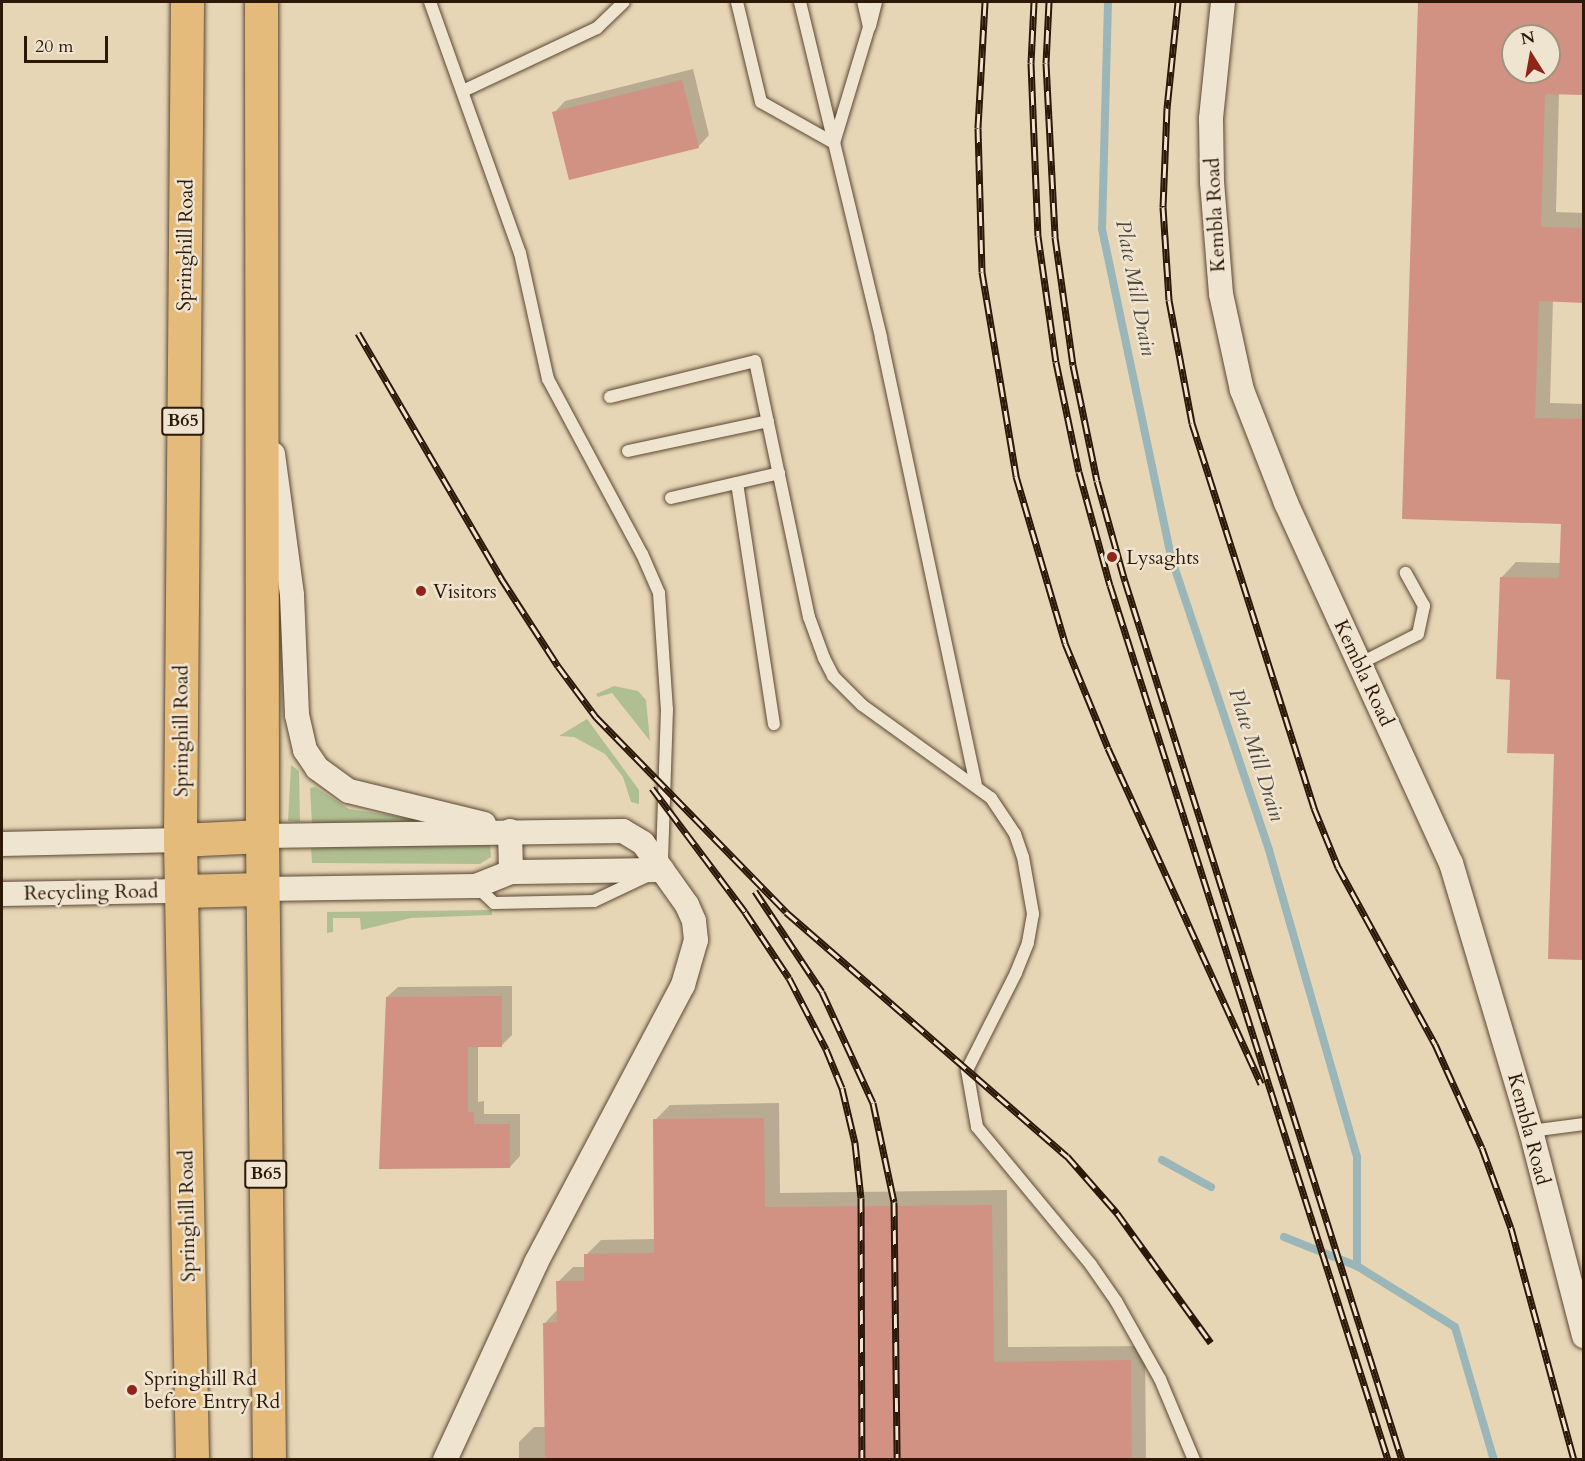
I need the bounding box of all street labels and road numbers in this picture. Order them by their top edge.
street label: Kembla Road [1200,157,1230,273]
street label: Springhill Road [172,179,198,311]
road number: B65 [160,406,206,436]
street label: Kembla Road [1329,616,1399,730]
street label: Springhill Road [169,665,193,797]
street label: Recycling Road [24,879,158,905]
street label: Kembla Road [1503,1071,1555,1187]
street label: Springhill Road [174,1150,200,1282]
road number: B65 [244,1159,288,1189]

